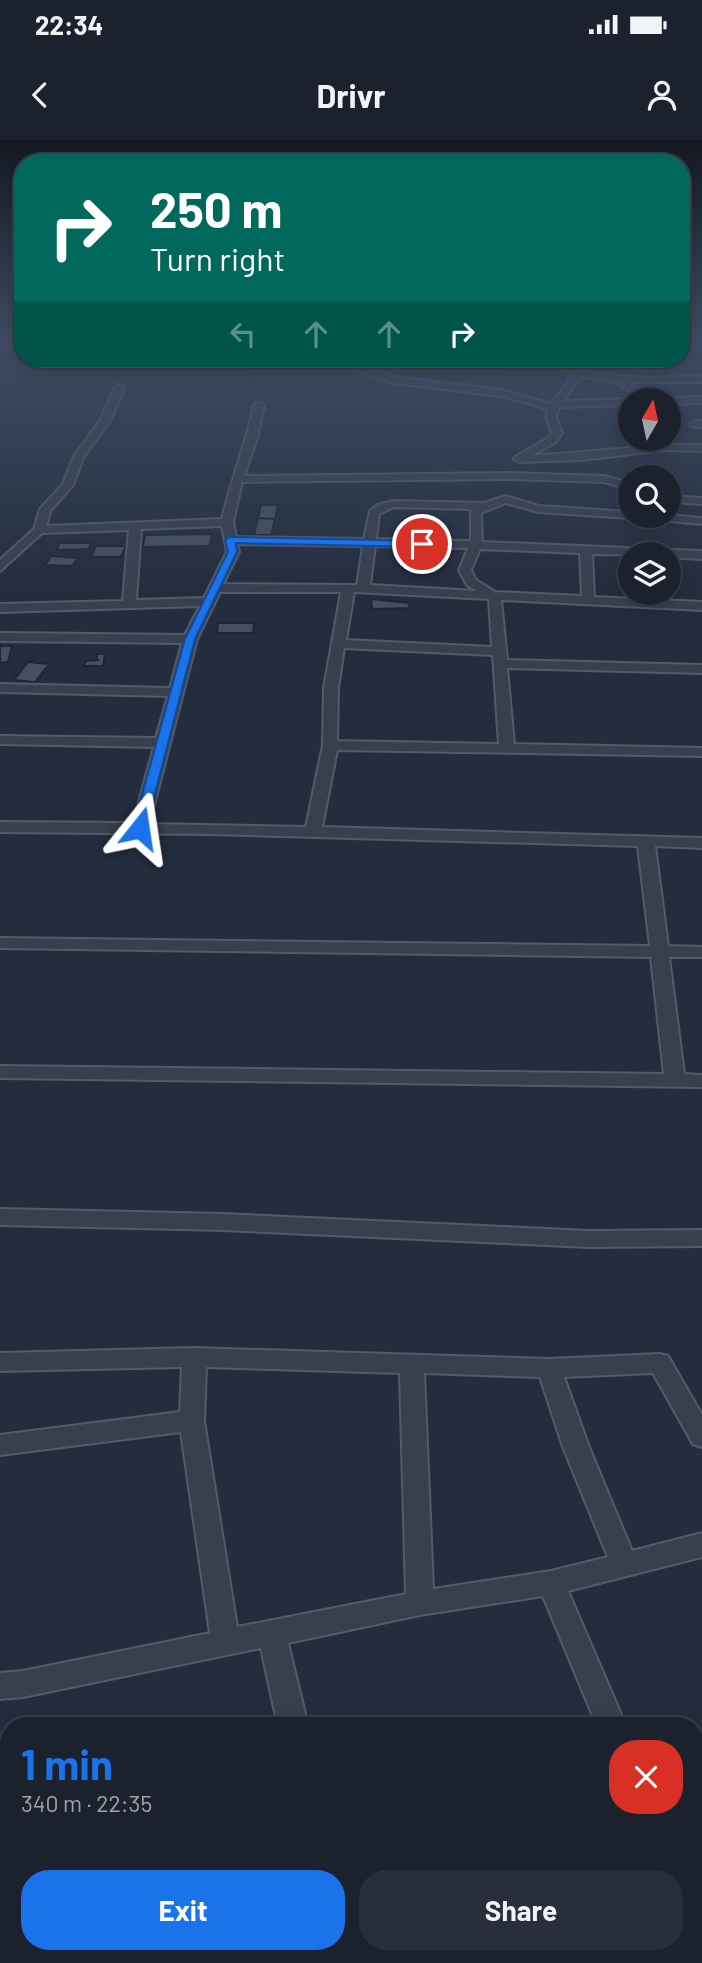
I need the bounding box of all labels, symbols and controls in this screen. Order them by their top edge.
text: 22:34 [35,9,103,40]
icon: back [21,76,59,114]
text: Drivr [316,76,386,114]
icon: person [643,76,681,114]
text: 250 m [150,179,283,238]
icon: right [35,182,126,273]
text: Turn right [150,239,285,277]
icon: left [224,315,262,353]
icon: ahead [297,315,335,353]
icon: ahead [370,315,408,353]
icon: right [443,315,481,353]
north arrow [618,388,681,452]
map controls [618,388,681,605]
button: search [618,465,681,528]
pin [392,514,452,574]
icon: arrive [403,525,441,563]
button: layers [618,542,681,605]
position arrow [103,791,177,865]
text: 1 min [21,1738,113,1788]
button: close [609,1740,683,1814]
text: 340 m · 22:35 [21,1789,152,1817]
button: Exit [21,1870,345,1950]
button: Share [359,1870,683,1950]

